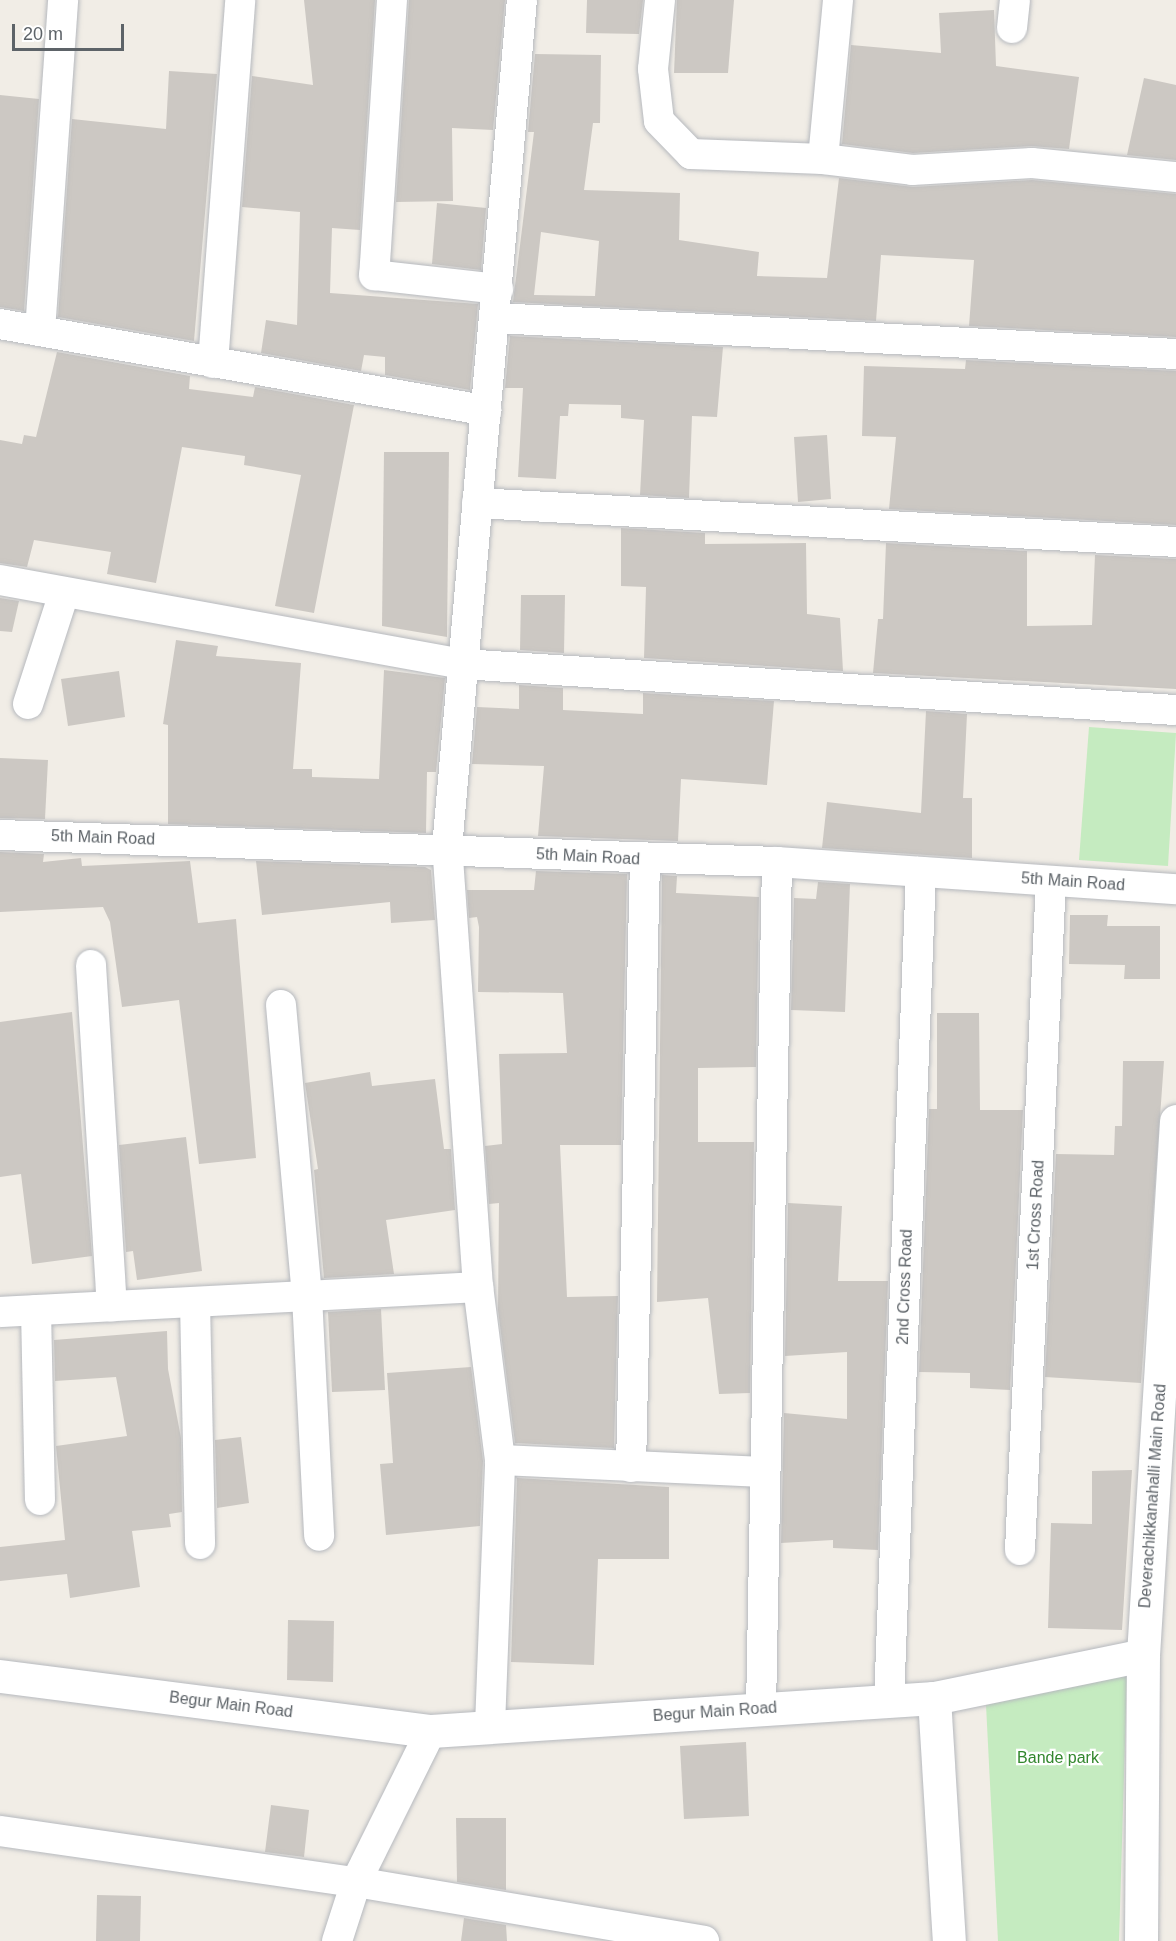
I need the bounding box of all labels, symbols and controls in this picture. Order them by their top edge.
scale bar [15,12,128,50]
text: 20 m [23,24,63,44]
street label: 5th Main Road [51,827,155,849]
street label: 5th Main Road [536,845,640,869]
street label: 5th Main Road [1020,869,1126,895]
street label: 1st Cross Road [1024,1159,1048,1271]
street label: 2nd Cross Road [893,1229,917,1345]
street label: Deverachikkanahalli Main Road [1136,1383,1170,1609]
street label: Begur Main Road [168,1688,294,1722]
street label: Begur Main Road [652,1698,778,1726]
park label: Bande park [1017,1748,1099,1768]

